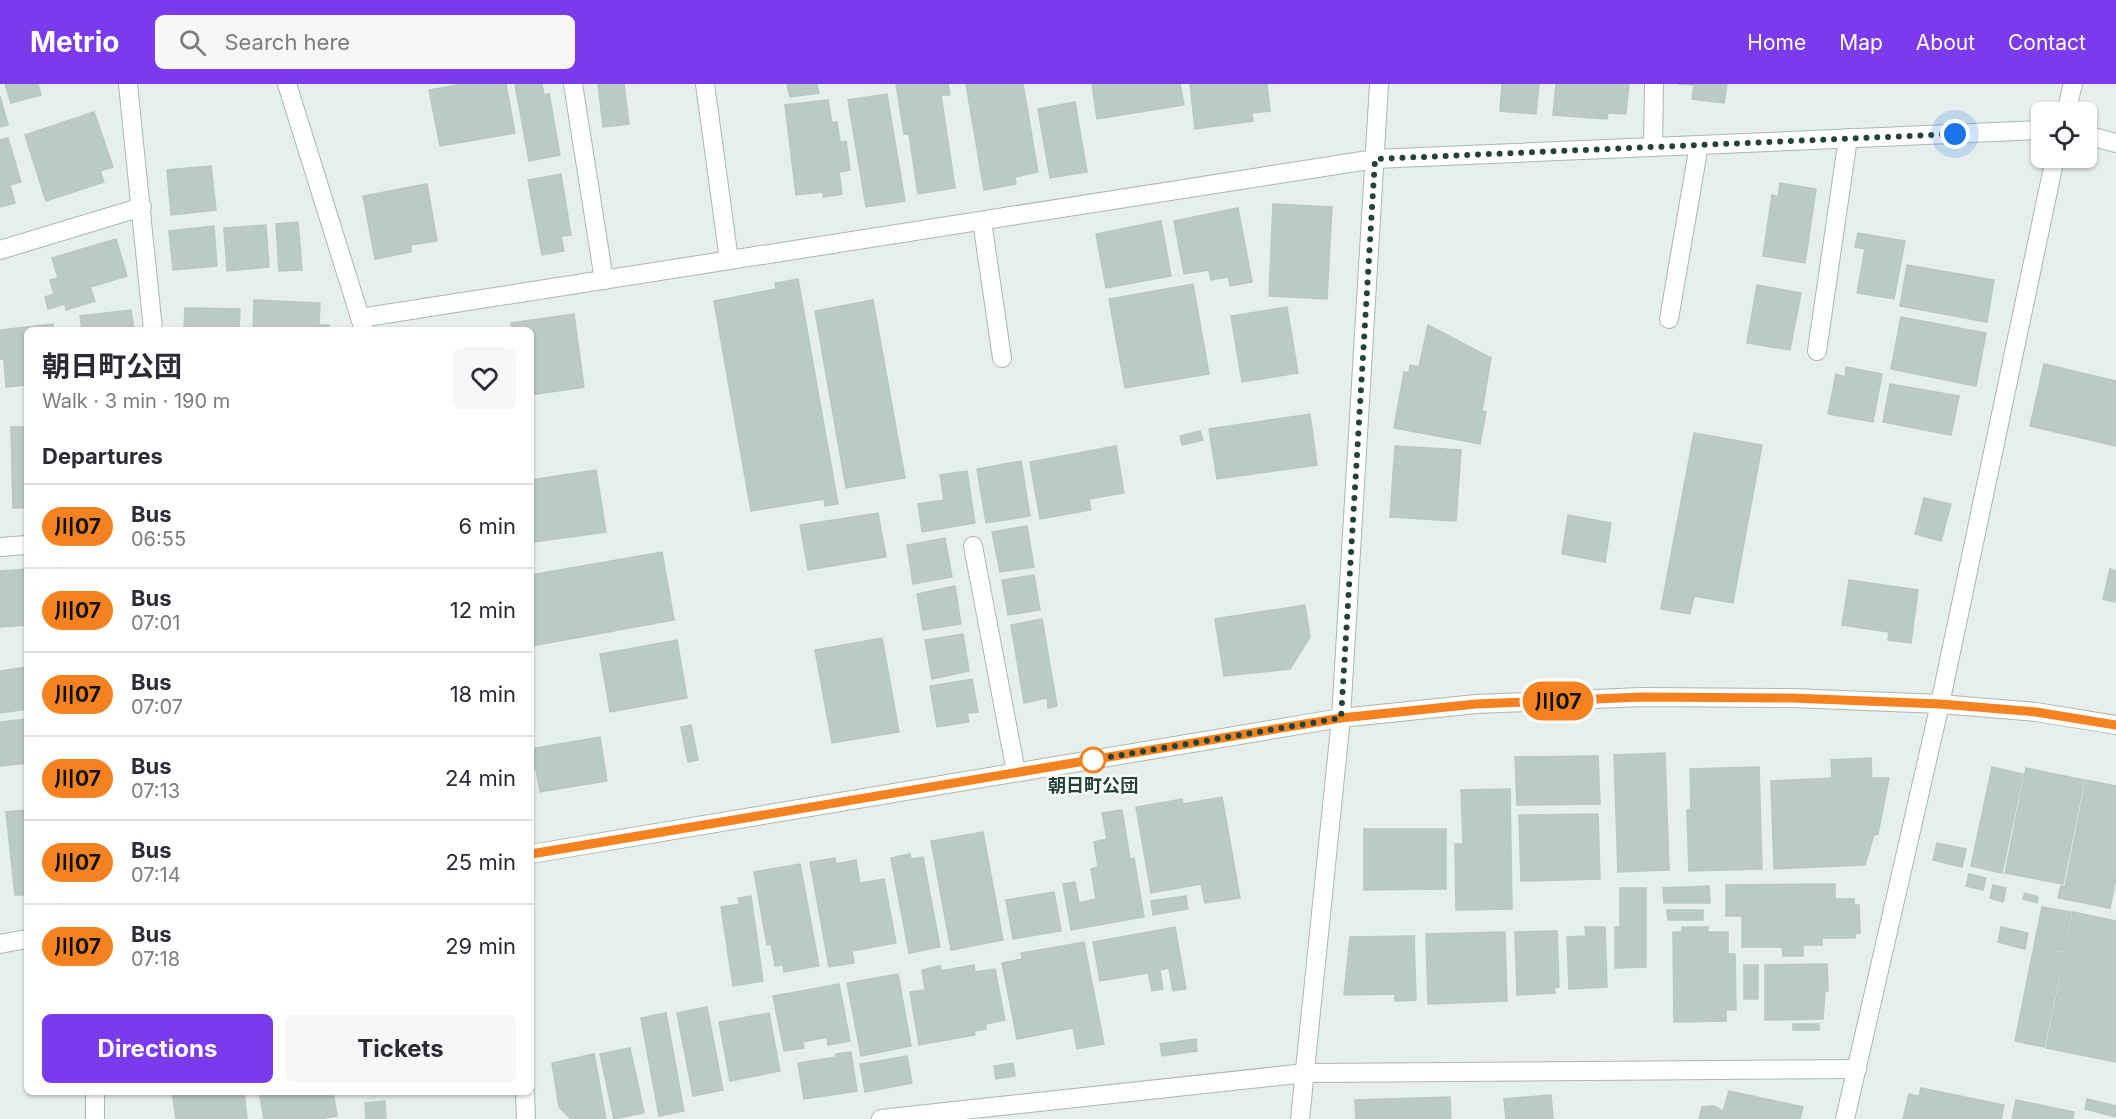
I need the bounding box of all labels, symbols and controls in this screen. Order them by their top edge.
search box [155,15,575,69]
text: Metrio [30,25,119,59]
icon: search [176,26,209,59]
text: Search here [224,29,350,55]
text: Home [1747,30,1806,55]
text: Map [1839,30,1883,55]
text: About [1916,30,1975,55]
text: Contact [2008,30,2086,55]
map controls [2031,102,2097,168]
button: locate [2031,102,2097,168]
your location [1940,119,1970,149]
button: heart [453,347,516,410]
text: 朝日町公団 [42,349,182,383]
text: Walk · 3 min · 190 m [42,389,230,413]
text: Departures [42,443,163,469]
text: Bus [131,501,172,527]
text: 6 min [459,513,516,539]
text: 川07 [54,514,101,539]
text: 06:55 [131,527,186,551]
text: Bus [131,585,172,611]
text: 12 min [450,597,516,623]
text: 川07 [54,598,101,623]
text: 07:01 [131,611,180,635]
text: Bus [131,669,172,695]
text: 18 min [450,681,516,707]
text: 川07 [54,682,101,707]
line badge: 川07 [1524,682,1592,720]
text: 川07 [1535,689,1581,714]
text: 07:07 [131,695,183,719]
marker: 朝日町公団 [1080,747,1106,773]
text: Bus [131,753,172,779]
text: 24 min [445,765,516,791]
text: 川07 [54,766,101,791]
place label: 朝日町公団 [1048,775,1138,796]
text: 07:13 [131,779,180,803]
text: Bus [131,837,172,863]
text: 25 min [445,849,516,875]
text: 川07 [54,850,101,875]
text: 07:14 [131,863,181,887]
text: Bus [131,921,172,947]
text: 29 min [445,933,516,959]
text: 川07 [54,934,101,959]
text: 07:18 [131,947,180,971]
button: Directions [42,1014,273,1083]
button: Tickets [285,1014,516,1083]

